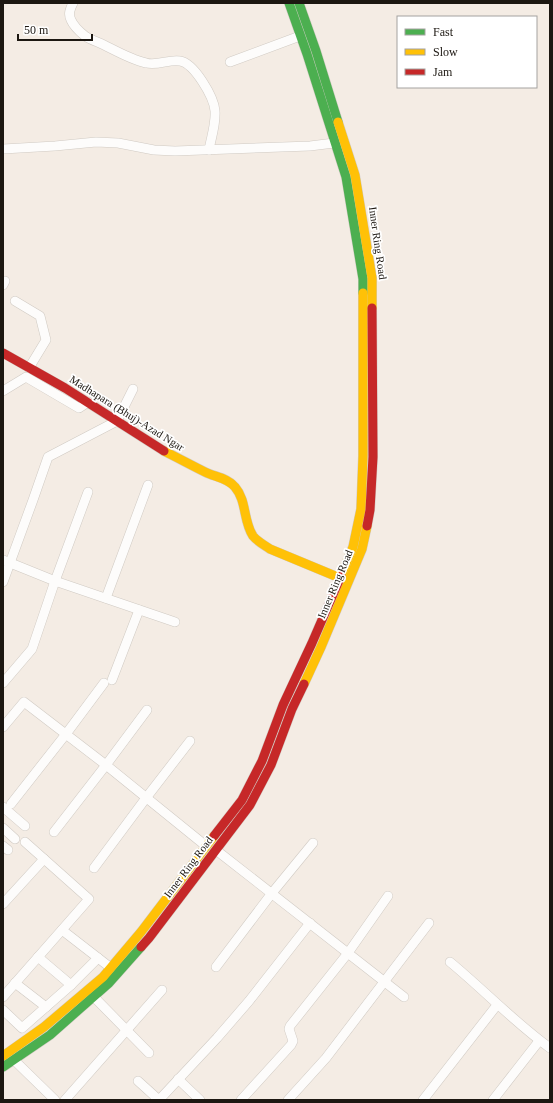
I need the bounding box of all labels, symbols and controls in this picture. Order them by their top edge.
scale bar [18,16,92,42]
legend [397,16,537,88]
text: 50 m [24,23,49,37]
text: Fast [433,25,454,39]
text: Slow [433,45,458,59]
text: Jam [433,65,453,79]
street label: Inner Ring Road [367,206,389,281]
street label: Madhapara (Bhuj)-Azad Ngar [67,373,187,454]
street label: Inner Ring Road [315,547,355,620]
street label: Inner Ring Road [161,834,215,900]

